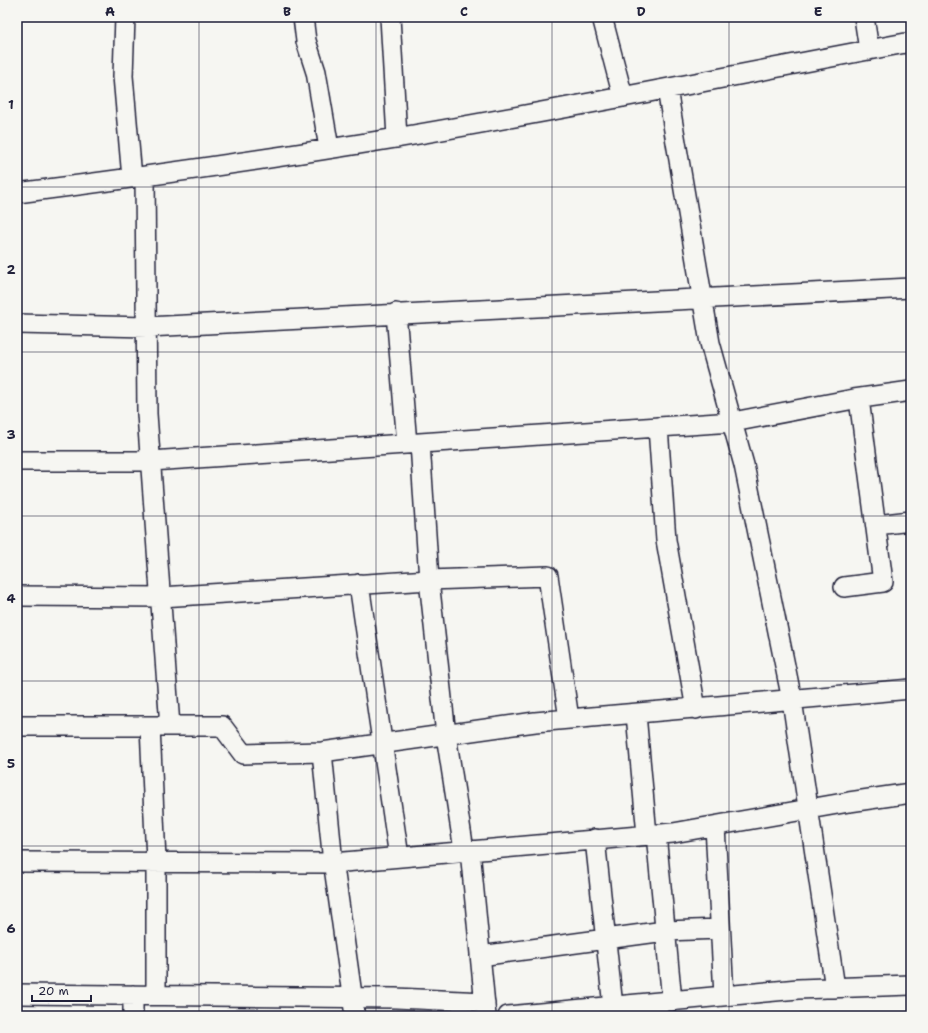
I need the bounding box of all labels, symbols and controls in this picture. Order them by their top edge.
text: A [105,3,115,20]
text: B [283,3,291,20]
text: C [460,3,468,20]
text: D [636,3,646,20]
text: E [814,3,823,20]
text: 1 [8,96,14,113]
text: 2 [6,261,16,278]
text: 3 [6,426,16,443]
text: 4 [6,590,16,607]
text: 5 [7,755,15,772]
text: 6 [6,920,16,937]
scale bar [32,977,91,1003]
text: 20 m [38,983,69,999]

